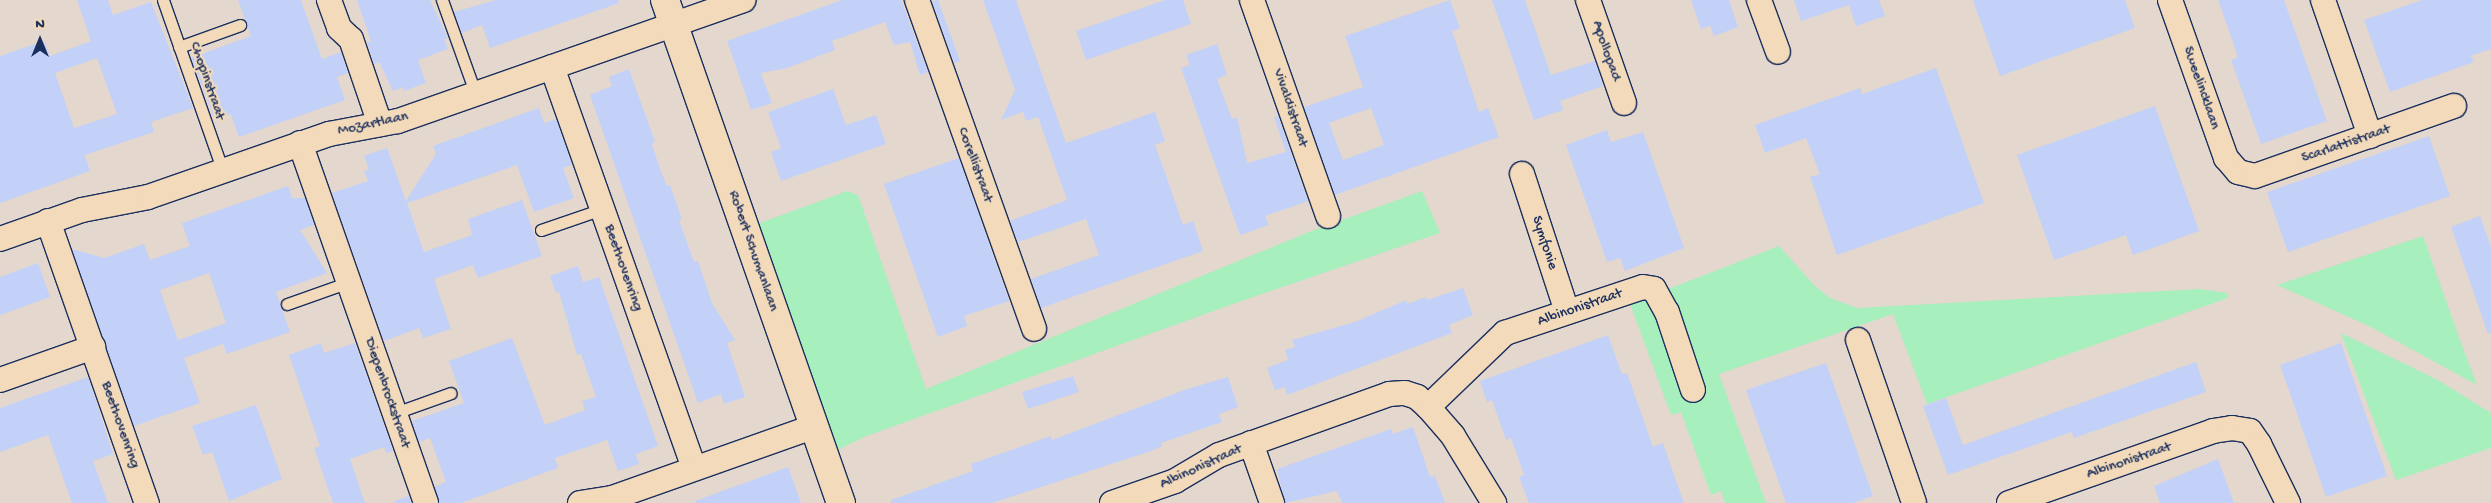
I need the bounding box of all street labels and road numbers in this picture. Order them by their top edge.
street label: Apollopad [1587,18,1625,84]
street label: Chopinstraat [185,40,229,122]
street label: Sweelincklaan [2178,44,2224,132]
street label: Vivaldistraat [1268,66,1312,150]
street label: Mozartlaan [336,108,410,140]
street label: Scarlattistraat [2299,120,2393,168]
street label: Corellistraat [953,125,997,205]
street label: Robert Schumanlaan [724,188,782,314]
street label: Symfonie [1527,214,1561,272]
street label: Beethovenring [600,222,646,314]
street label: Albinonistraat [1535,285,1625,331]
street label: Diepenbrockstraat [360,335,414,451]
street label: Beethovenring [97,379,143,471]
street label: Albinonistraat [2084,438,2174,484]
street label: Albinonistraat [1157,440,1245,494]

